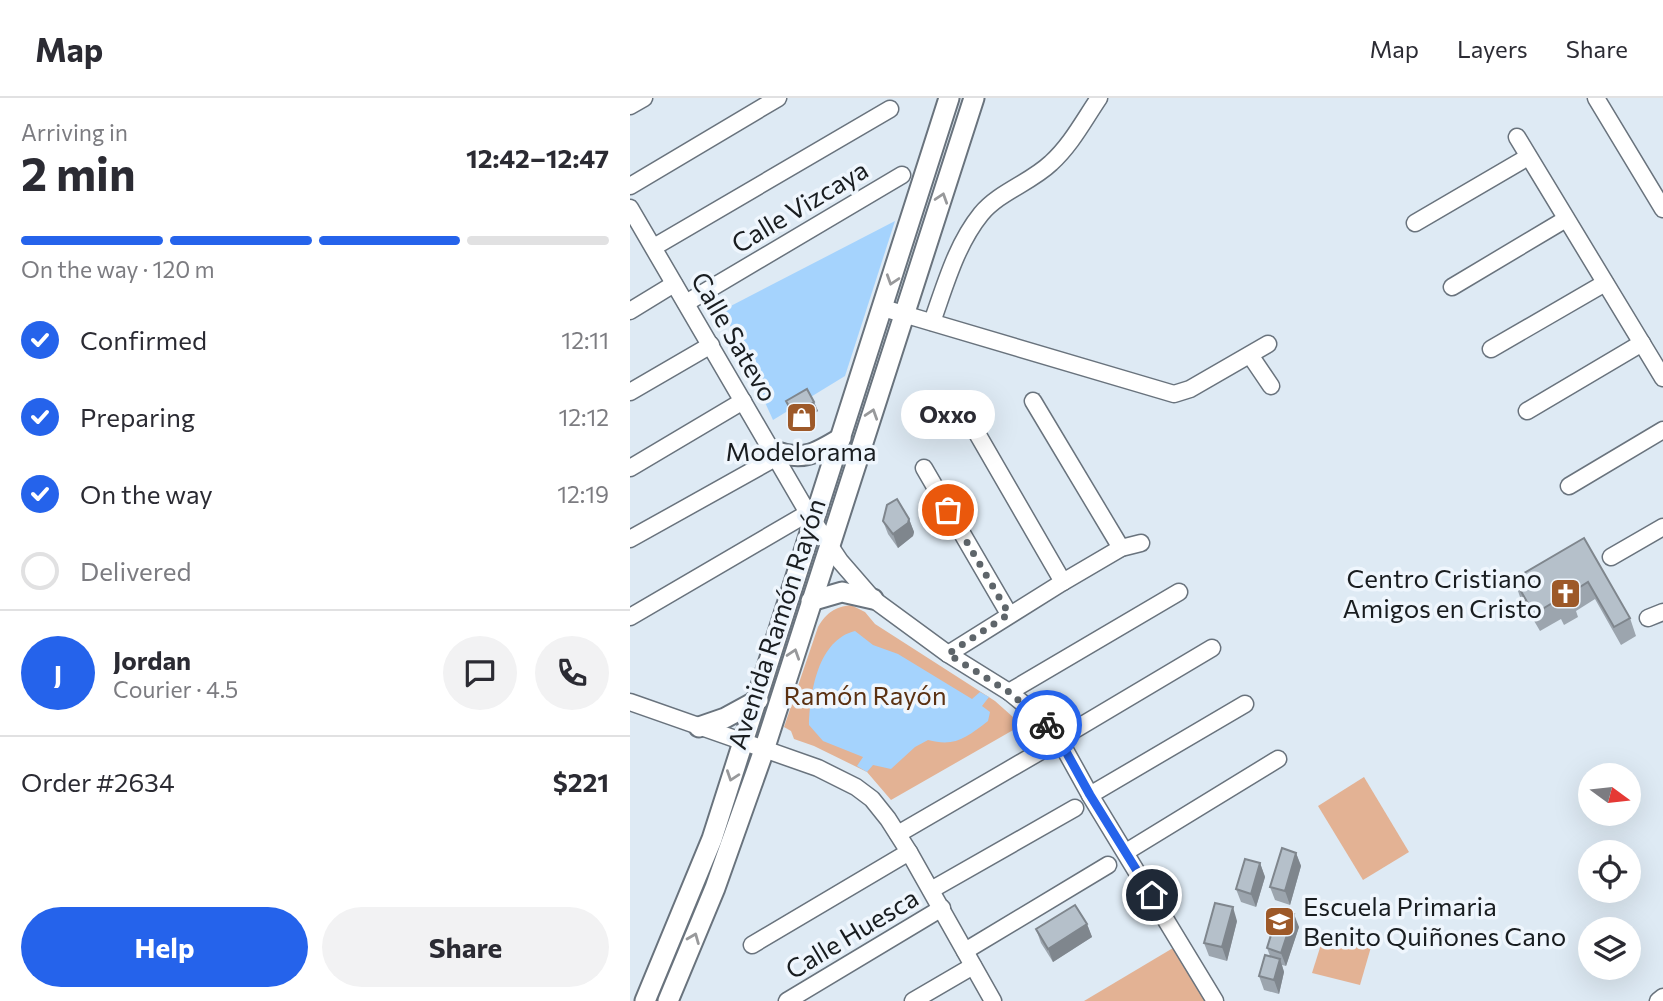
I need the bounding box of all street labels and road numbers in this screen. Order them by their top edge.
street label: Calle Vizcaya [725,153,873,259]
street label: Calle Satevo [686,266,785,407]
street label: Avenida Ramón Rayón [720,494,831,753]
street label: Calle Huesca [779,881,923,984]

